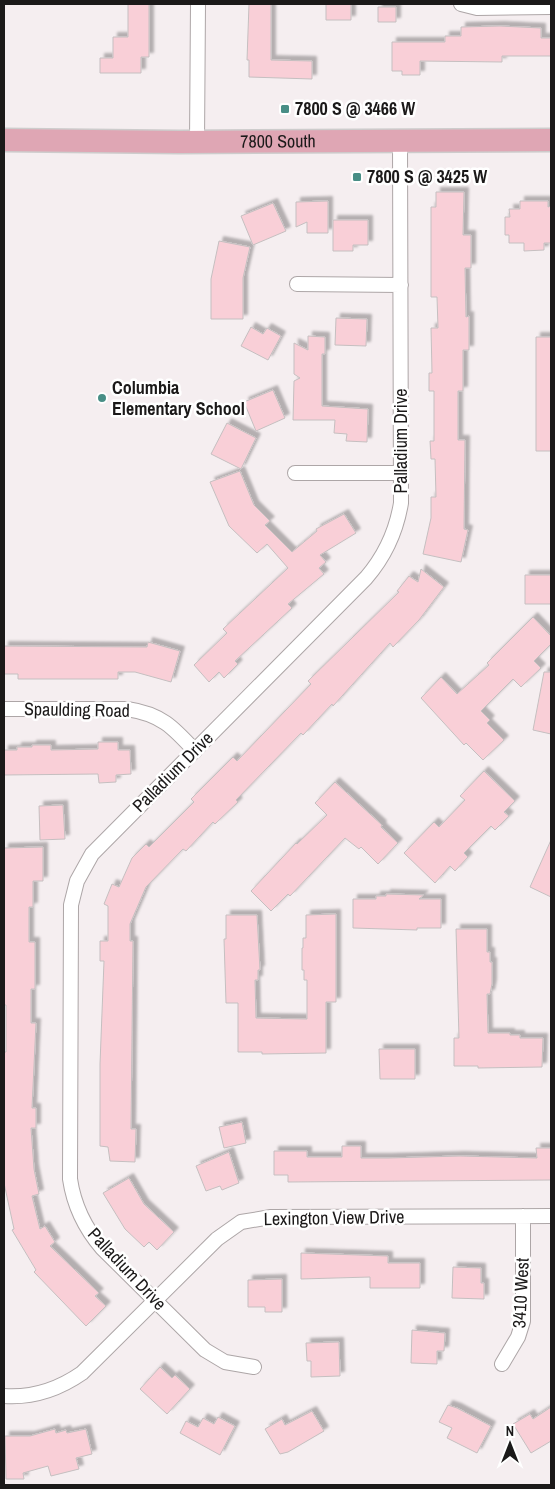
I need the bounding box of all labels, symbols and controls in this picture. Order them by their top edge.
place label: 7800 S @ 3466 W [295,96,415,121]
marker: 7800 S @ 3466 W [279,103,291,115]
street label: 7800 South [240,128,316,154]
place label: 7800 S @ 3425 W [367,164,487,189]
marker: 7800 S @ 3425 W [351,171,363,183]
place label: Columbia Elementary School [112,375,245,421]
street label: Palladium Drive [388,389,413,494]
marker: Columbia Elementary School [96,392,108,404]
street label: Spaulding Road [24,696,130,723]
street label: Palladium Drive [127,726,219,818]
street label: Lexington View Drive [263,1204,405,1231]
street label: Palladium Drive [82,1222,172,1316]
street label: 3410 West [506,1257,535,1329]
north arrow [485,1419,535,1469]
text: N [506,1422,514,1440]

